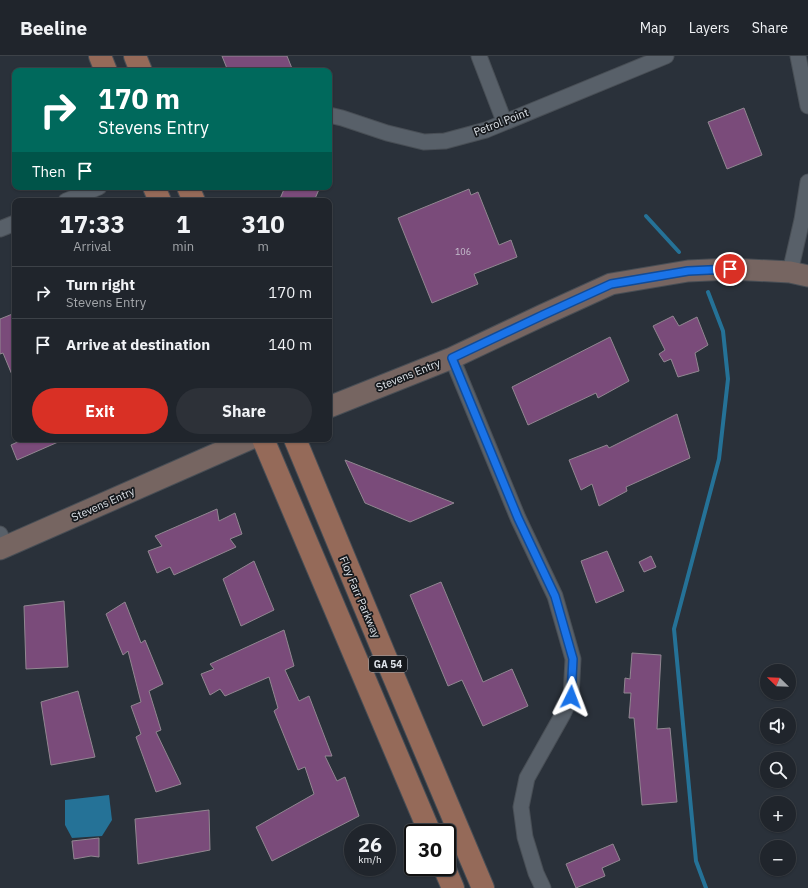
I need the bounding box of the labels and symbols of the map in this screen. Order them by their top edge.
street label: Petrol Point [472,105,530,139]
house number: 106 [455,246,471,257]
pin [713,252,747,286]
street label: Stevens Entry [374,356,443,394]
street label: Stevens Entry [69,484,137,524]
street label: Floy Farr Parkway [336,554,384,640]
road number: GA 54 [369,656,407,672]
north arrow [760,664,796,700]
position arrow [550,676,592,718]
speed limit sign: 30 [404,824,456,876]

